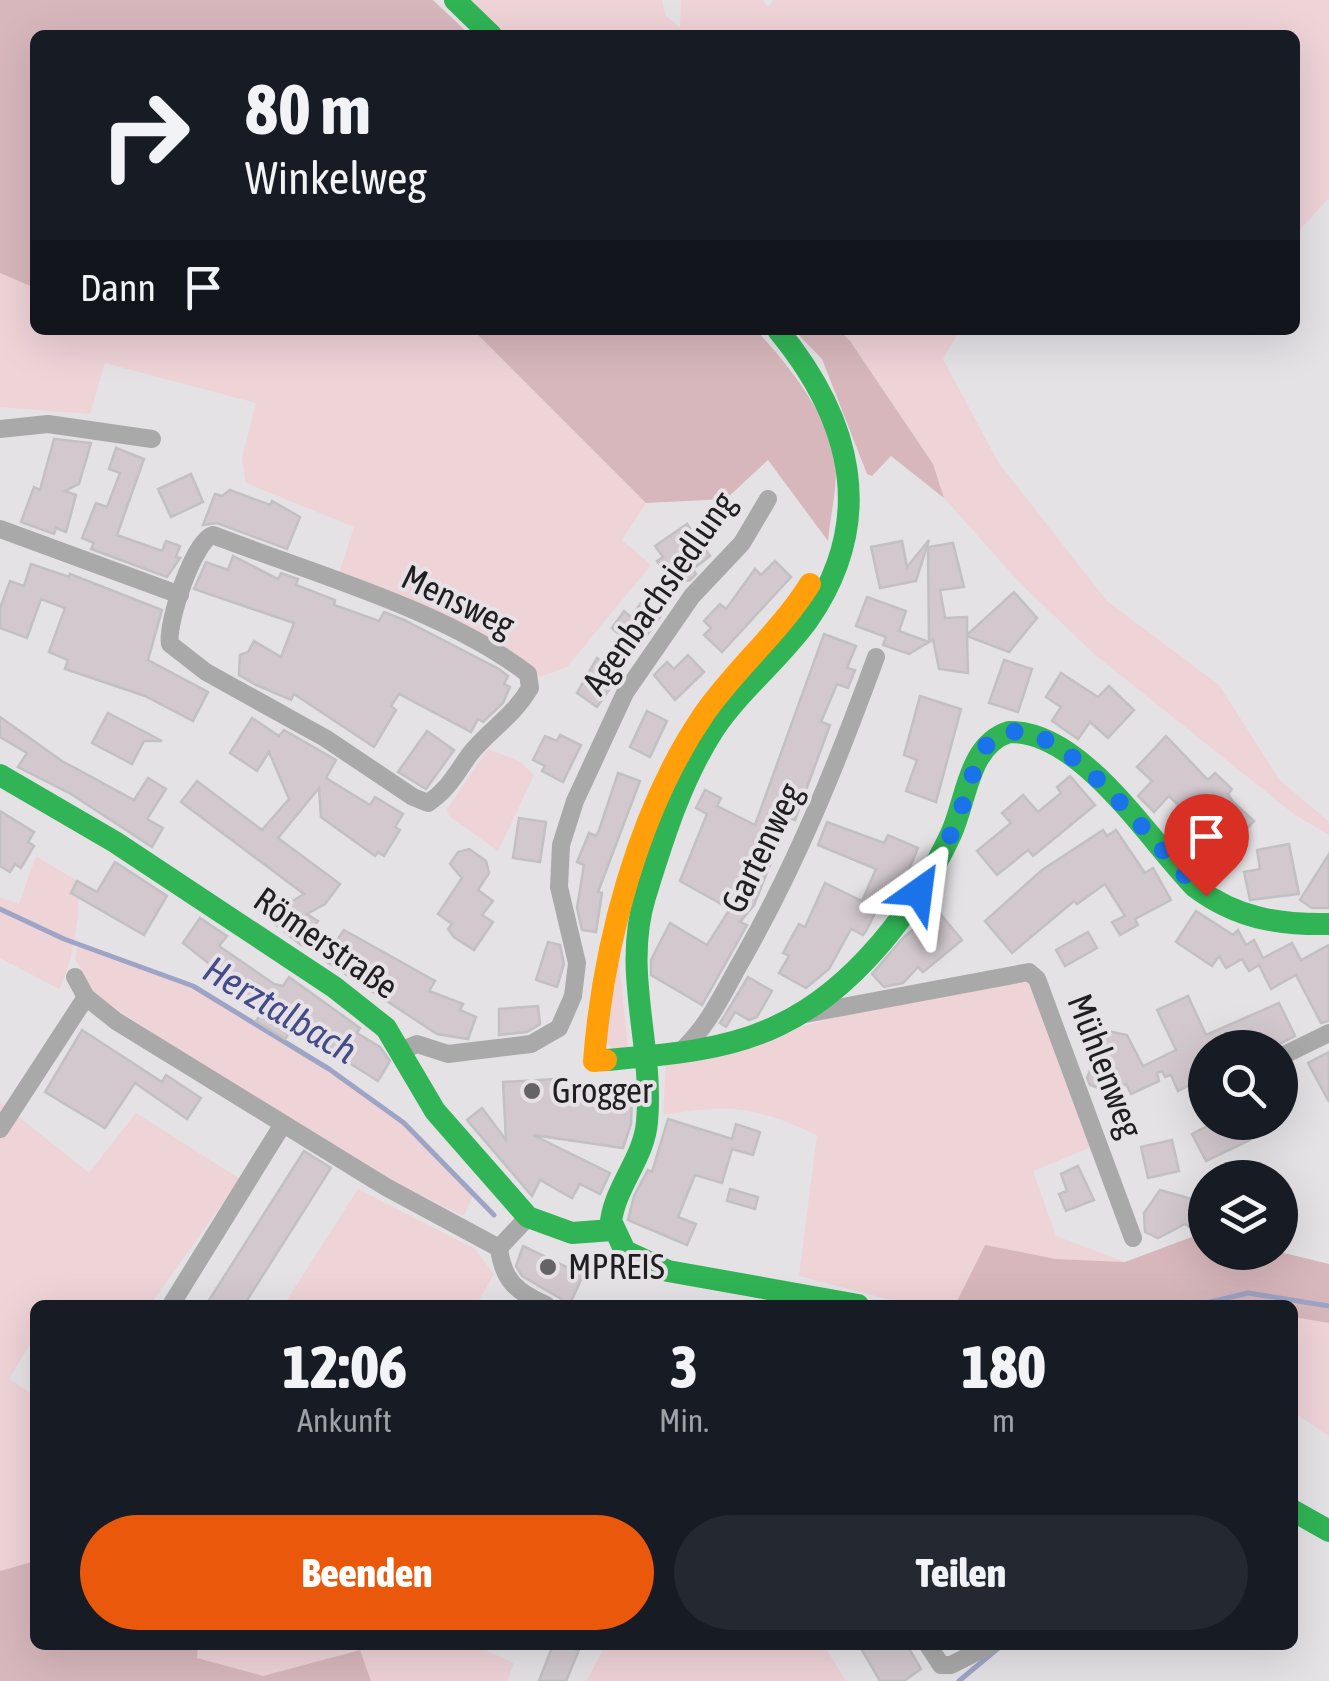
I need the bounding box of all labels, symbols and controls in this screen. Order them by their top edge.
text: 80 m [245,69,371,149]
icon: right [80,70,210,200]
text: Winkelweg [245,152,427,204]
icon: arrive [176,260,231,315]
text: Dann [80,266,156,309]
street label: Agenbachsiedlung [574,483,743,701]
street label: Mensweg [396,556,521,644]
street label: Gartenweg [713,776,810,919]
pin [1164,794,1249,897]
icon: arrive [1179,809,1234,864]
position arrow [867,840,971,944]
street label: Römerstraße [247,878,406,1006]
water label: Herztalbach [196,947,364,1072]
street label: Mühlenweg [1060,988,1152,1143]
map controls [1188,1030,1298,1270]
button: search [1188,1030,1298,1140]
place label: Grogger [552,1070,653,1110]
marker: Grogger [521,1080,543,1102]
button: layers [1188,1160,1298,1270]
place label: MPREIS [568,1246,665,1286]
marker: MPREIS [537,1256,559,1278]
text: 12:06 [282,1332,407,1401]
text: 3 [670,1332,698,1401]
text: 180 [961,1332,1046,1401]
text: Ankunft [297,1402,392,1439]
text: Min. [659,1402,709,1439]
text: m [992,1402,1015,1439]
button: Beenden [80,1515,654,1630]
button: Teilen [674,1515,1248,1630]

